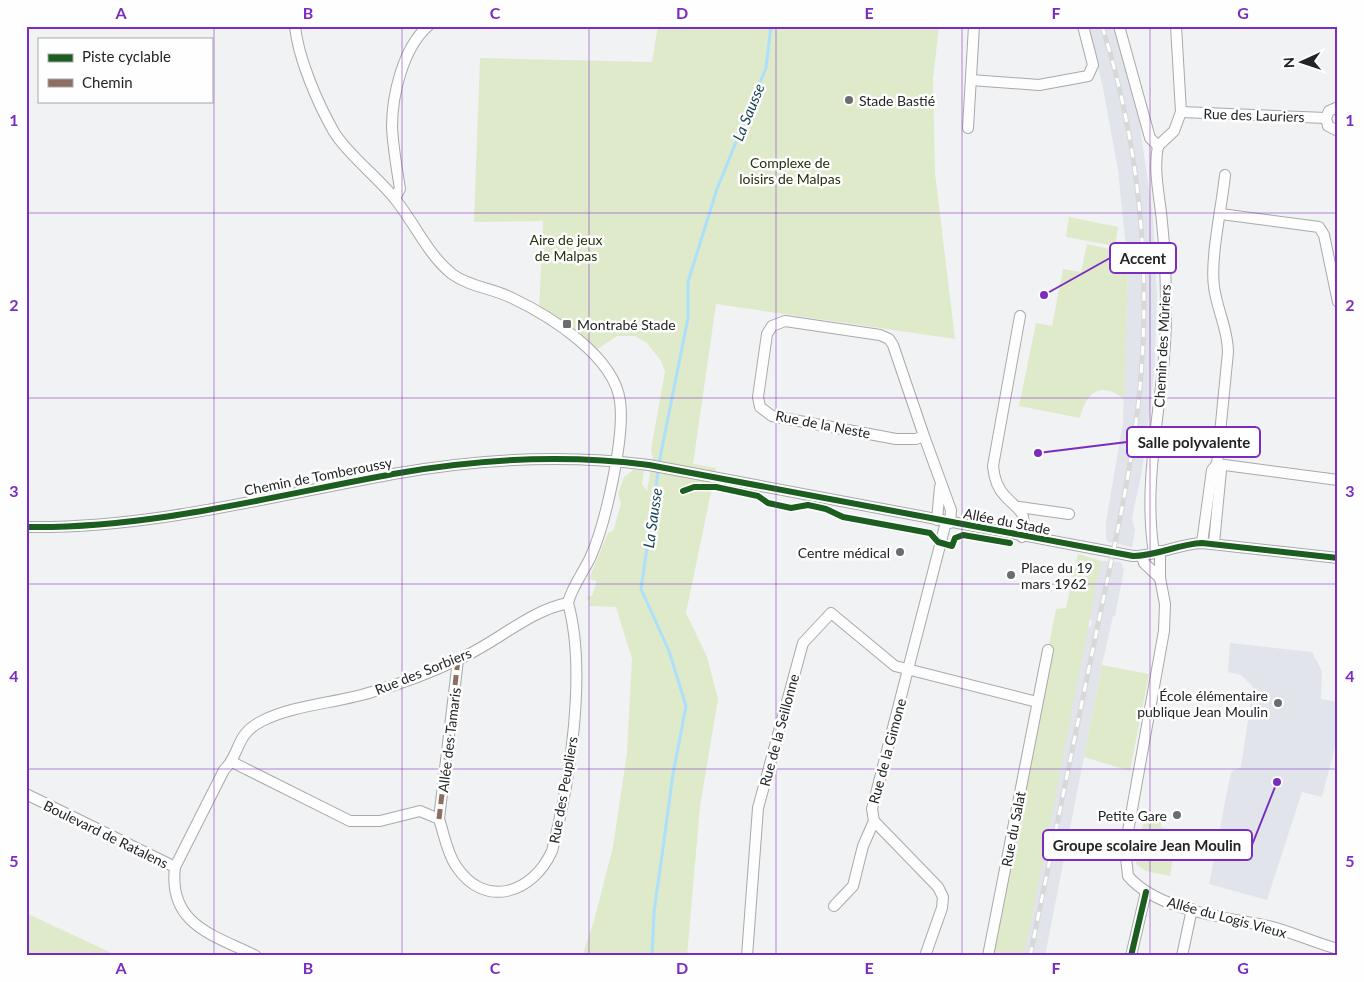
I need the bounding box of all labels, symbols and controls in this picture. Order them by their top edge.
text: A [114,3,127,22]
text: B [303,3,313,22]
text: C [490,3,501,22]
text: D [676,3,688,22]
text: E [864,3,874,22]
text: F [1051,3,1061,22]
text: G [1237,3,1249,22]
legend [38,38,212,102]
north arrow [1276,38,1326,88]
text: Piste cyclable [82,47,171,65]
text: N [1280,57,1297,69]
text: Chemin [82,73,133,91]
water label: La Sausse [728,81,768,143]
place label: Stade Bastié [859,92,935,109]
marker: Stade Bastié [843,94,855,106]
street label: Rue des Lauriers [1203,105,1305,125]
text: 1 [9,110,19,129]
text: 1 [1345,110,1355,129]
park label: Complexe de loisirs de Malpas [739,154,841,187]
park label: Aire de jeux de Malpas [530,231,602,264]
callout: Accent [1110,243,1176,273]
text: Accent [1119,249,1167,267]
street label: Chemin des Mûriers [1150,284,1174,408]
text: 2 [9,295,19,314]
text: 2 [1345,295,1355,314]
place label: Montrabé Stade [577,316,676,333]
marker: Montrabé Stade [561,318,573,330]
street label: Rue de la Neste [774,406,872,442]
callout: Salle polyvalente [1127,427,1260,457]
text: Salle polyvalente [1138,433,1250,451]
street label: Chemin de Tomberoussy [243,453,394,499]
text: 3 [9,481,19,500]
text: 3 [1345,481,1355,500]
water label: La Sausse [639,487,665,549]
street label: Allée du Stade [962,504,1052,538]
place label: Centre médical [798,544,890,561]
marker: Centre médical [894,546,906,558]
place label: Place du 19 mars 1962 [1021,559,1093,592]
marker: Place du 19 mars 1962 [1005,569,1017,581]
street label: Rue des Sorbiers [372,644,474,698]
text: 4 [9,666,19,685]
text: 4 [1345,666,1355,685]
street label: Rue de la Seillonne [756,672,802,788]
street label: Allée des Tamaris [434,687,464,793]
place label: École élémentaire publique Jean Moulin [1137,687,1268,720]
street label: Rue de la Gimone [865,697,909,805]
marker: École élémentaire publique Jean Moulin [1272,697,1284,709]
street label: Rue des Peupliers [545,735,581,845]
street label: Rue du Salat [997,790,1029,868]
street label: Boulevard de Ratalens [41,796,171,872]
place label: Petite Gare [1098,807,1167,824]
marker: Petite Gare [1171,809,1183,821]
callout: Groupe scolaire Jean Moulin [1043,830,1252,860]
text: Groupe scolaire Jean Moulin [1053,836,1241,854]
text: 5 [9,851,19,870]
text: 5 [1345,851,1355,870]
street label: Allée du Logis Vieux [1165,893,1289,941]
text: A [114,958,127,977]
text: B [303,958,313,977]
text: C [490,958,501,977]
text: D [676,958,688,977]
text: E [864,958,874,977]
text: F [1051,958,1061,977]
text: G [1237,958,1249,977]

